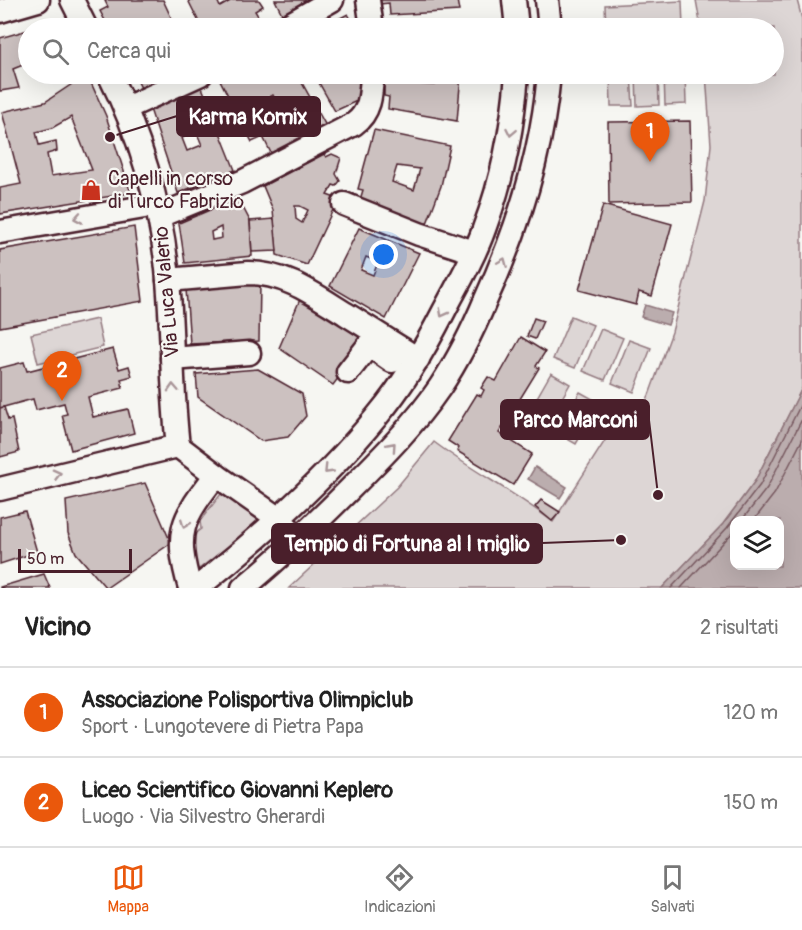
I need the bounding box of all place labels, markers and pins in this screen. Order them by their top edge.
callout: Karma Komix [177,97,320,136]
pin: 1 [630,112,670,162]
place label: Capelli in corso di Turco Fabrizio [108,166,244,214]
shop icon: Capelli in corso di Turco Fabrizio [79,178,103,202]
pin: 2 [42,352,82,401]
callout: Parco Marconi [501,400,649,439]
callout: Tempio di Fortuna al I miglio [272,524,542,563]

